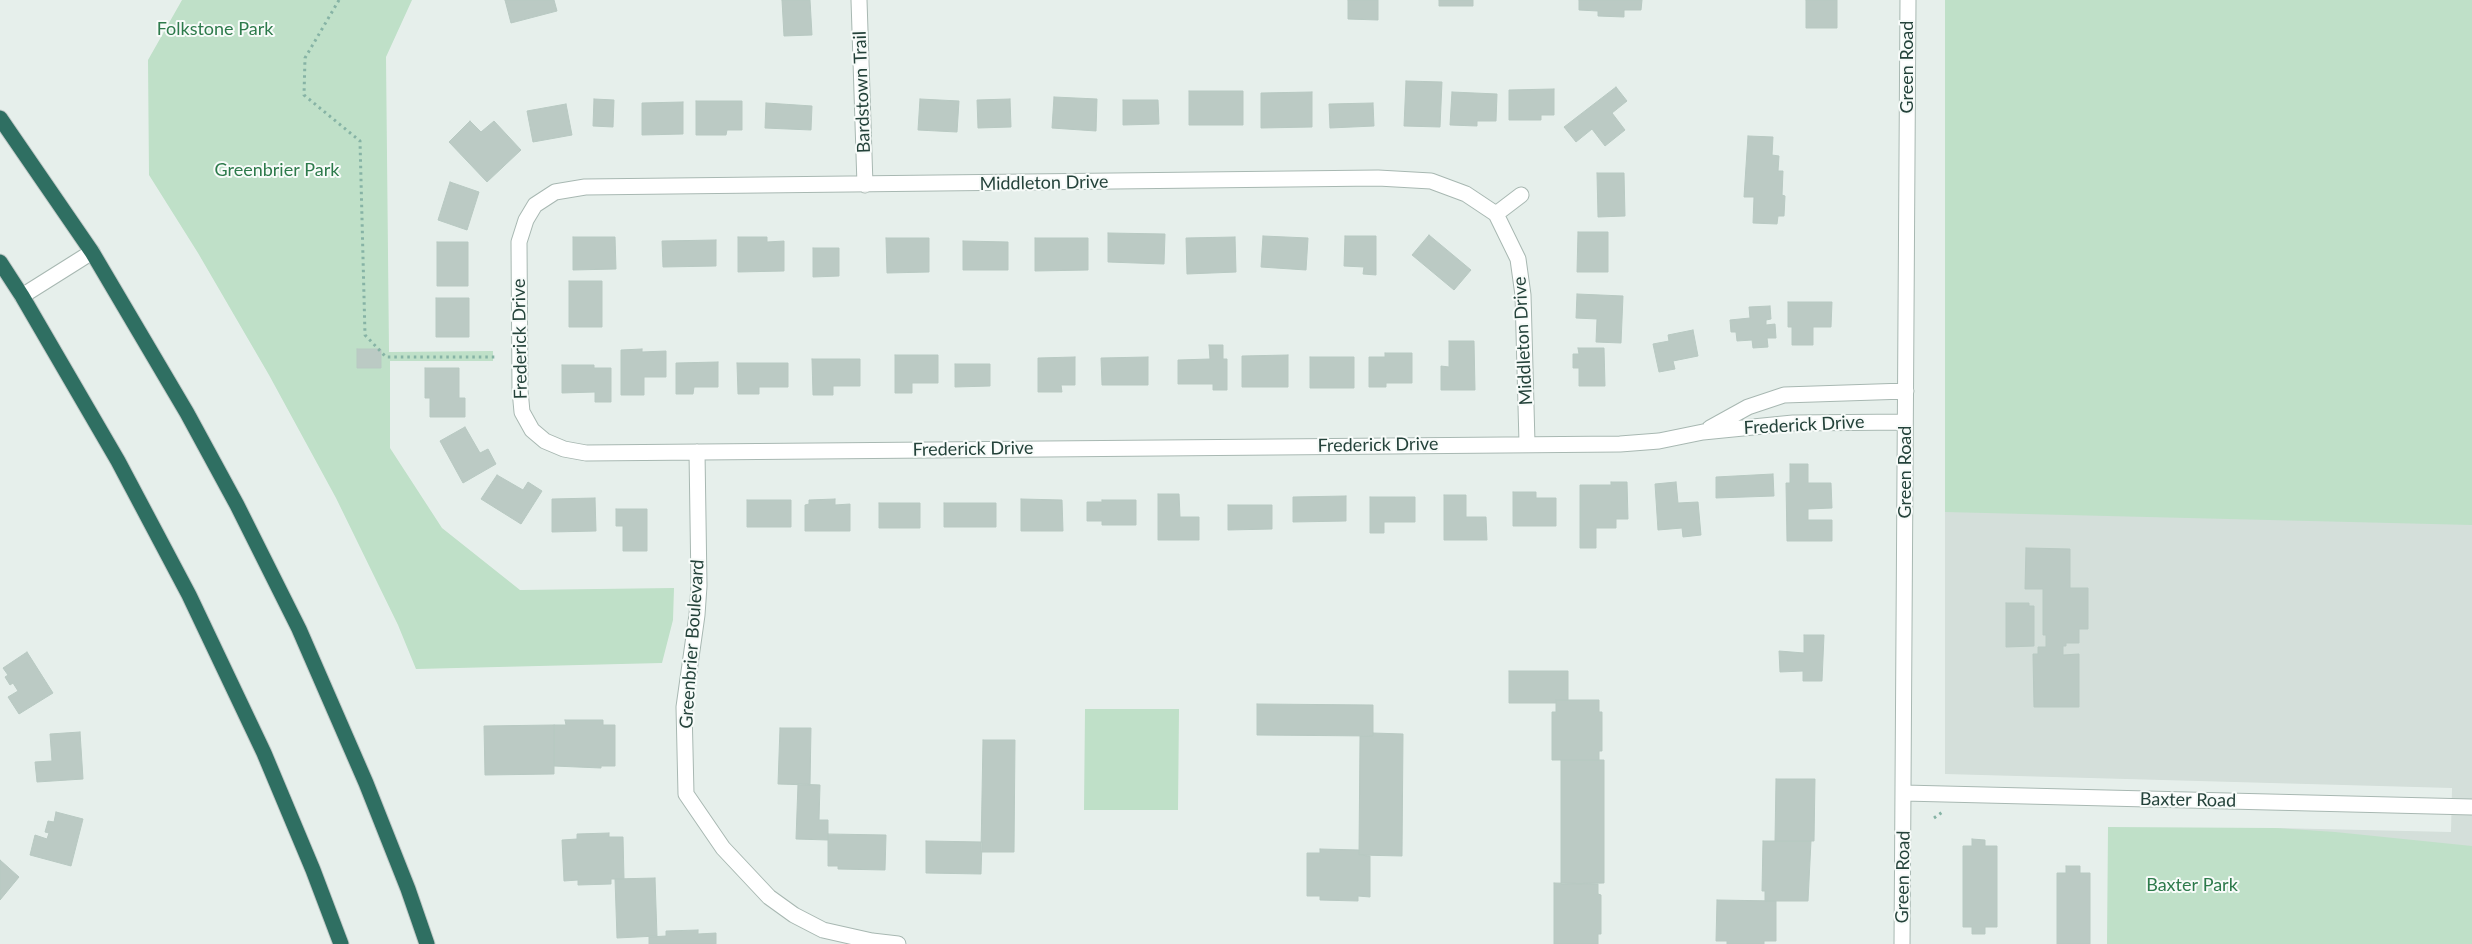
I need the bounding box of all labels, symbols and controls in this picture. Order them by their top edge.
park label: Folkstone Park [157,18,273,40]
street label: Green Road [1896,21,1918,113]
street label: Bardstown Trail [849,30,875,154]
park label: Greenbrier Park [214,159,340,181]
street label: Middleton Drive [979,171,1109,195]
street label: Middleton Drive [1509,276,1537,406]
street label: Frederick Drive [508,278,532,400]
street label: Frederick Drive [1743,411,1865,439]
street label: Green Road [1894,426,1916,518]
street label: Frederick Drive [1317,433,1439,457]
street label: Frederick Drive [912,437,1034,461]
street label: Greenbrier Boulevard [675,559,709,729]
street label: Baxter Road [2140,788,2236,812]
street label: Green Road [1891,830,1915,924]
park label: Baxter Park [2146,874,2238,896]

